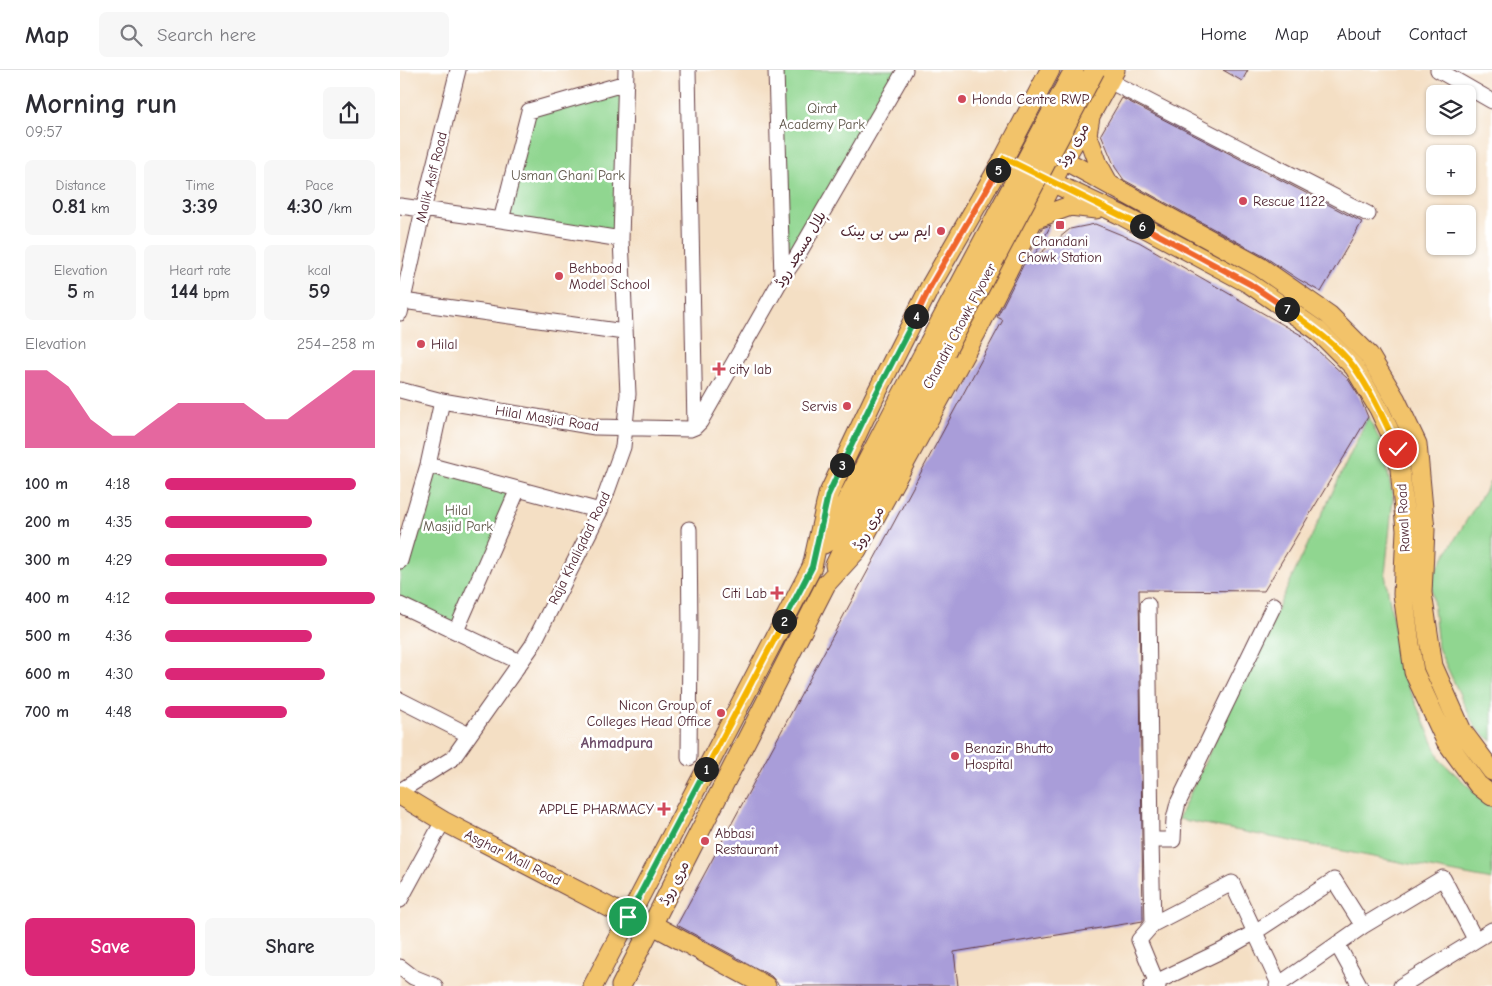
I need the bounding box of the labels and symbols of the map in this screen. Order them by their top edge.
place label: Honda Centre RWP [972,91,1089,108]
marker: Honda Centre RWP [956,93,968,105]
park label: Qirat Academy Park [779,100,865,133]
street label: مری روڈ [1054,120,1093,170]
street label: Malik Asif Road [412,130,451,224]
pin: 5 [986,158,1010,182]
park label: Usman Ghani Park [511,167,625,184]
place label: Rescue 1122 [1253,193,1325,210]
marker: Rescue 1122 [1237,195,1249,207]
street label: ہلال مسجد روڈ [771,208,831,291]
pin: 6 [1130,214,1154,238]
marker: Chandani Chowk Station [1054,219,1066,231]
place label: ایم سی بی بینک [840,223,931,242]
marker: ایم سی بی بینک [935,225,947,237]
place label: Chandani Chowk Station [1018,233,1102,266]
place label: Behbood Model School [569,260,650,293]
street label: Chandni Chowk Flyover [919,260,1000,392]
marker: Behbood Model School [553,270,565,282]
pin: 7 [1274,296,1300,322]
pin: 4 [904,304,928,328]
place label: Hilal [431,336,458,353]
marker: Hilal [415,338,427,350]
place label: city lab [729,361,772,378]
marker: city lab [713,363,725,375]
place label: Servis [802,398,837,415]
marker: Servis [841,400,853,412]
street label: Hilal Masjid Road [494,402,600,435]
pin [1377,428,1419,470]
pin: 3 [830,452,854,478]
street label: Rawal Road [1393,483,1414,553]
street label: Raja Khaliqdad Road [545,489,614,608]
park label: Hilal Masjid Park [423,502,493,535]
street label: مری روڈ [849,503,888,553]
place label: Citi Lab [722,585,767,602]
marker: Citi Lab [771,587,783,599]
pin: 2 [772,608,796,634]
place label: Nicon Group of Colleges Head Office [587,697,712,730]
marker: Nicon Group of Colleges Head Office [715,707,727,719]
district label: Ahmadpura [581,734,653,752]
place label: Benazir Bhutto Hospital [965,740,1054,773]
marker: Benazir Bhutto Hospital [949,750,961,762]
pin: 1 [694,756,718,782]
place label: APPLE PHARMACY [539,801,655,818]
marker: APPLE PHARMACY [658,803,670,815]
place label: Abbasi Restaurant [715,825,779,858]
street label: Asghar Mall Road [462,826,564,889]
marker: Abbasi Restaurant [699,835,711,847]
street label: مری روڈ [656,858,693,908]
pin [607,896,649,938]

